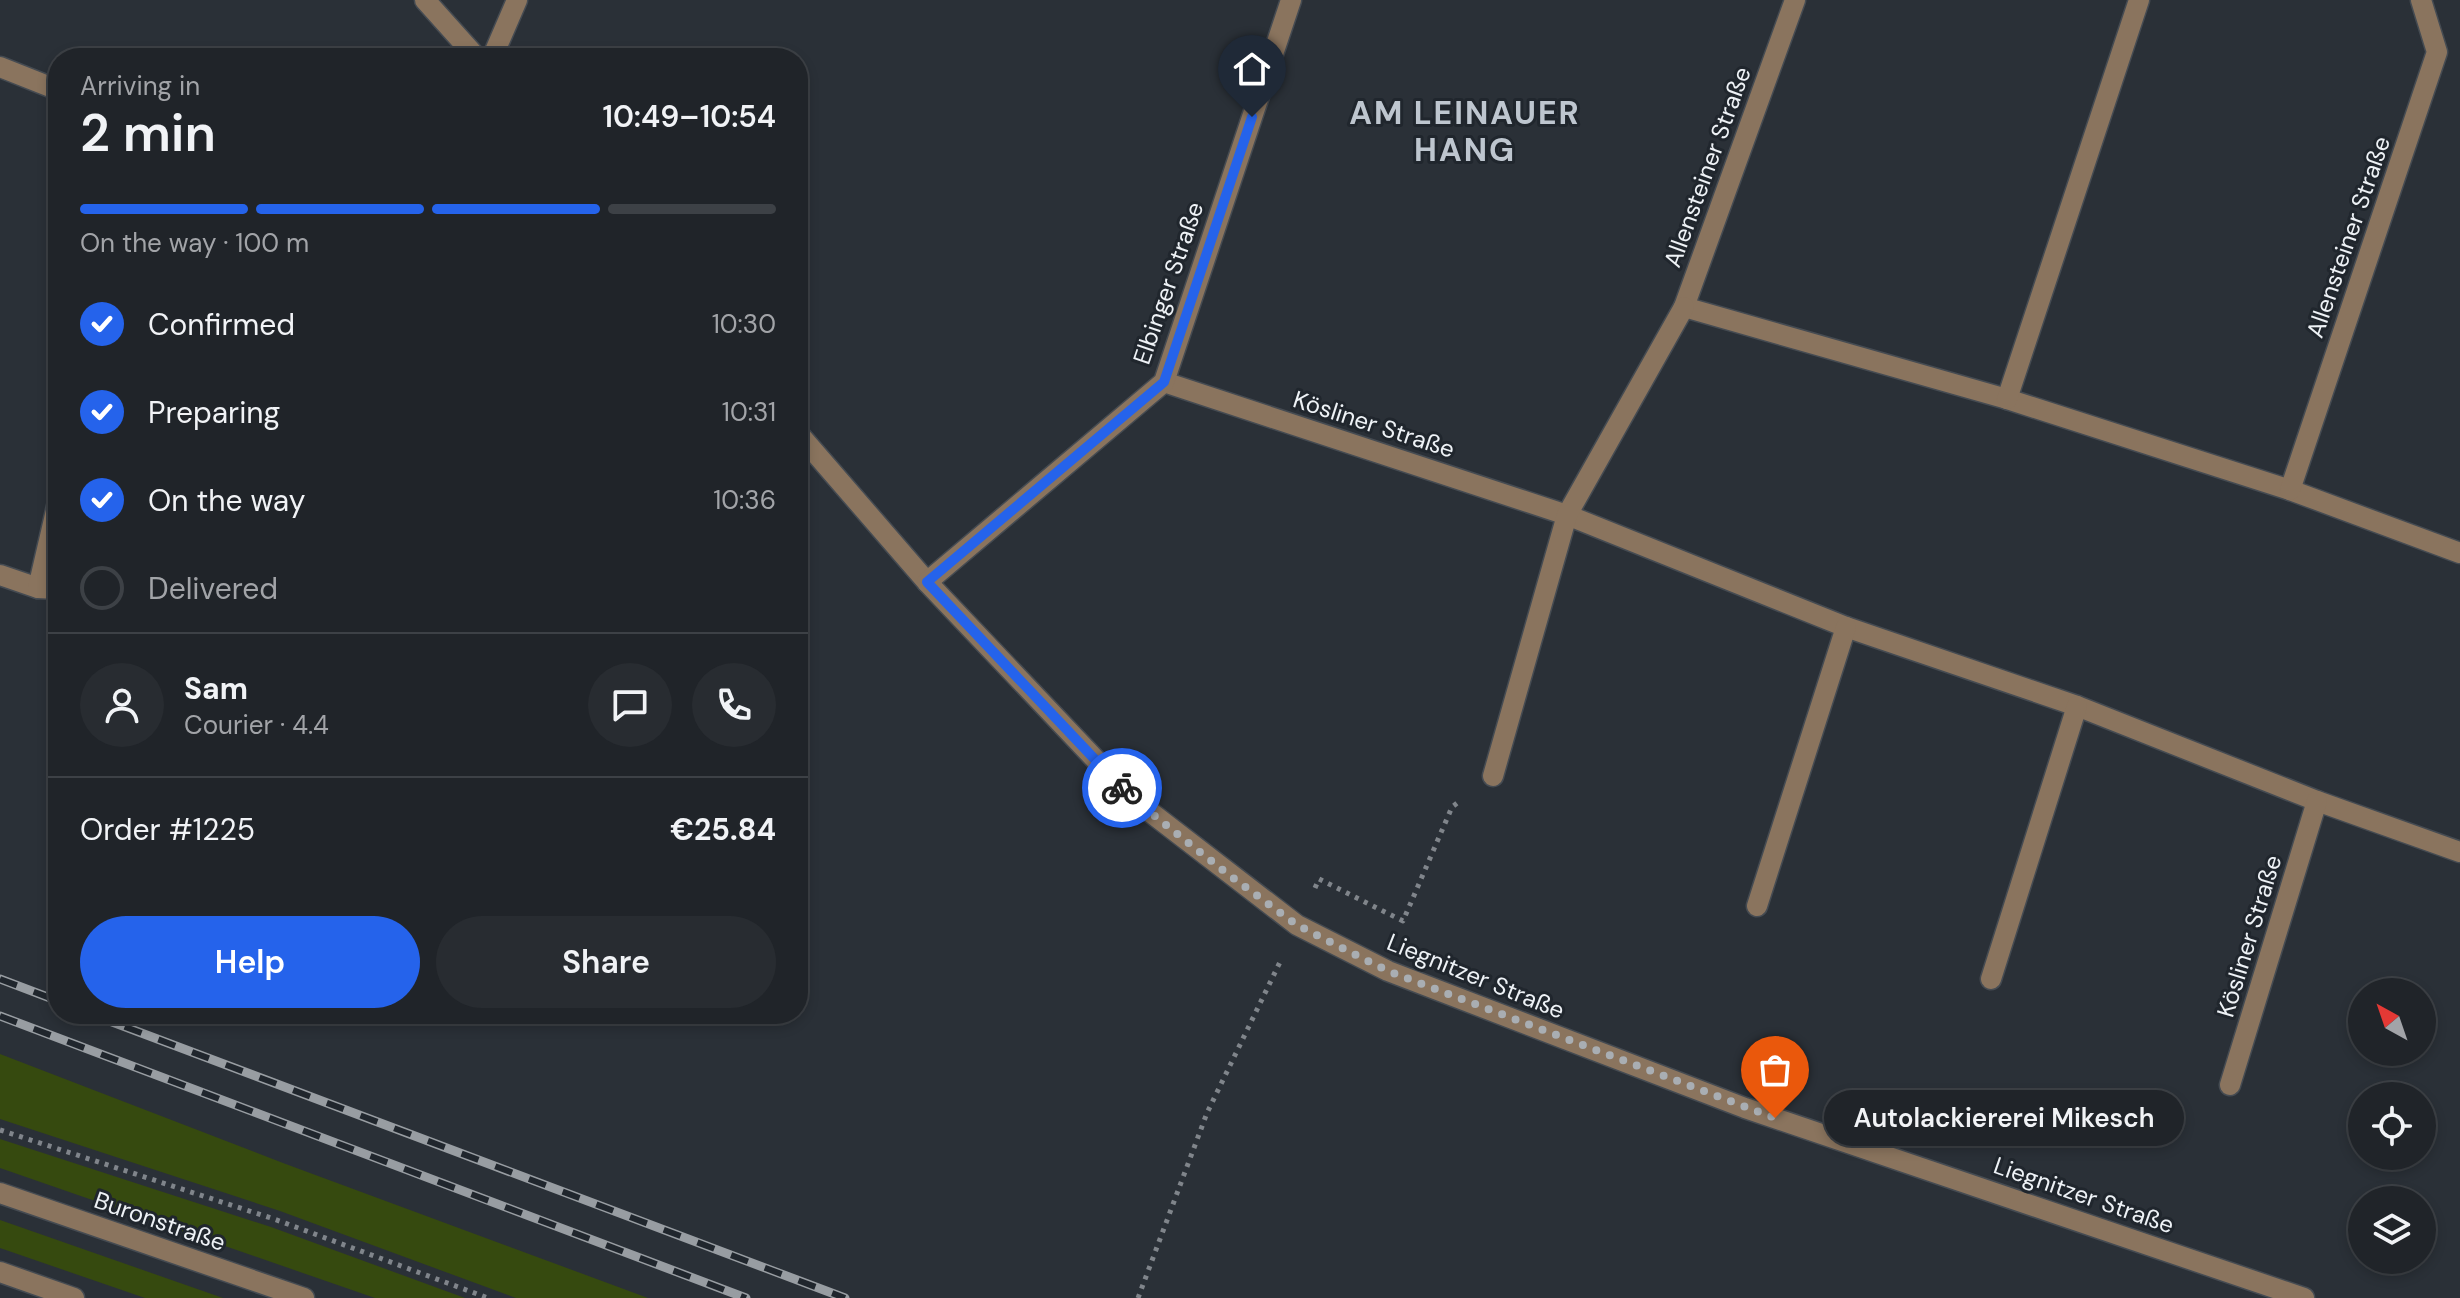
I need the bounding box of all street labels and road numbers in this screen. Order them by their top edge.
street label: Allensteiner Straße [1656,62,1758,272]
street label: Allensteiner Straße [2299,132,2397,342]
street label: Elbinger Straße [1126,198,1210,368]
street label: Kösliner Straße [1289,383,1459,465]
street label: Kösliner Straße [2210,851,2288,1021]
street label: Liegnitzer Straße [1383,926,1569,1026]
street label: Liegnitzer Straße [1990,1150,2178,1240]
street label: Buronstraße [90,1184,230,1258]

